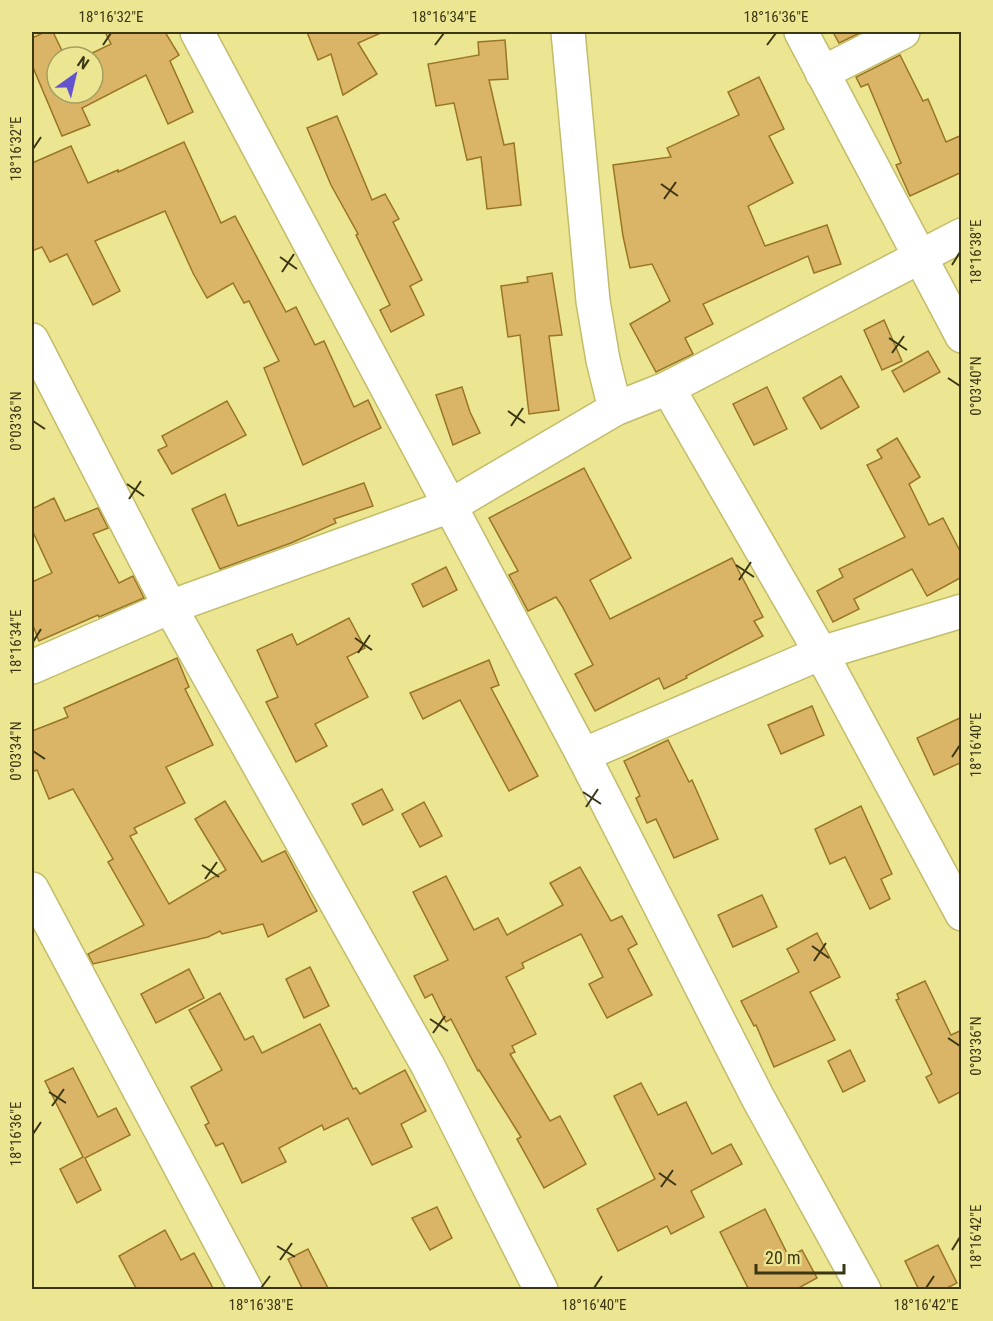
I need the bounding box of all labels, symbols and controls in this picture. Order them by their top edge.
text: 18°16'32"E [79,8,143,26]
text: 18°16'34"E [412,8,476,26]
text: 18°16'36"E [744,8,808,26]
north arrow [45,45,105,105]
text: N [74,52,92,74]
text: 18°16'32"E [7,117,25,181]
text: 18°16'38"E [967,220,985,284]
text: 0°03'40"N [967,356,985,416]
text: 0°03'36"N [7,391,25,451]
text: 18°16'34"E [7,610,25,674]
text: 18°16'40"E [967,713,985,777]
text: 0°03'34"N [7,721,25,781]
text: 0°03'36"N [967,1016,985,1076]
text: 18°16'36"E [7,1102,25,1166]
text: 18°16'42"E [967,1205,985,1269]
scale bar [756,1237,844,1275]
text: 20 m [765,1247,800,1268]
text: 18°16'38"E [229,1296,293,1314]
text: 18°16'40"E [562,1296,626,1314]
text: 18°16'42"E [894,1296,958,1314]

